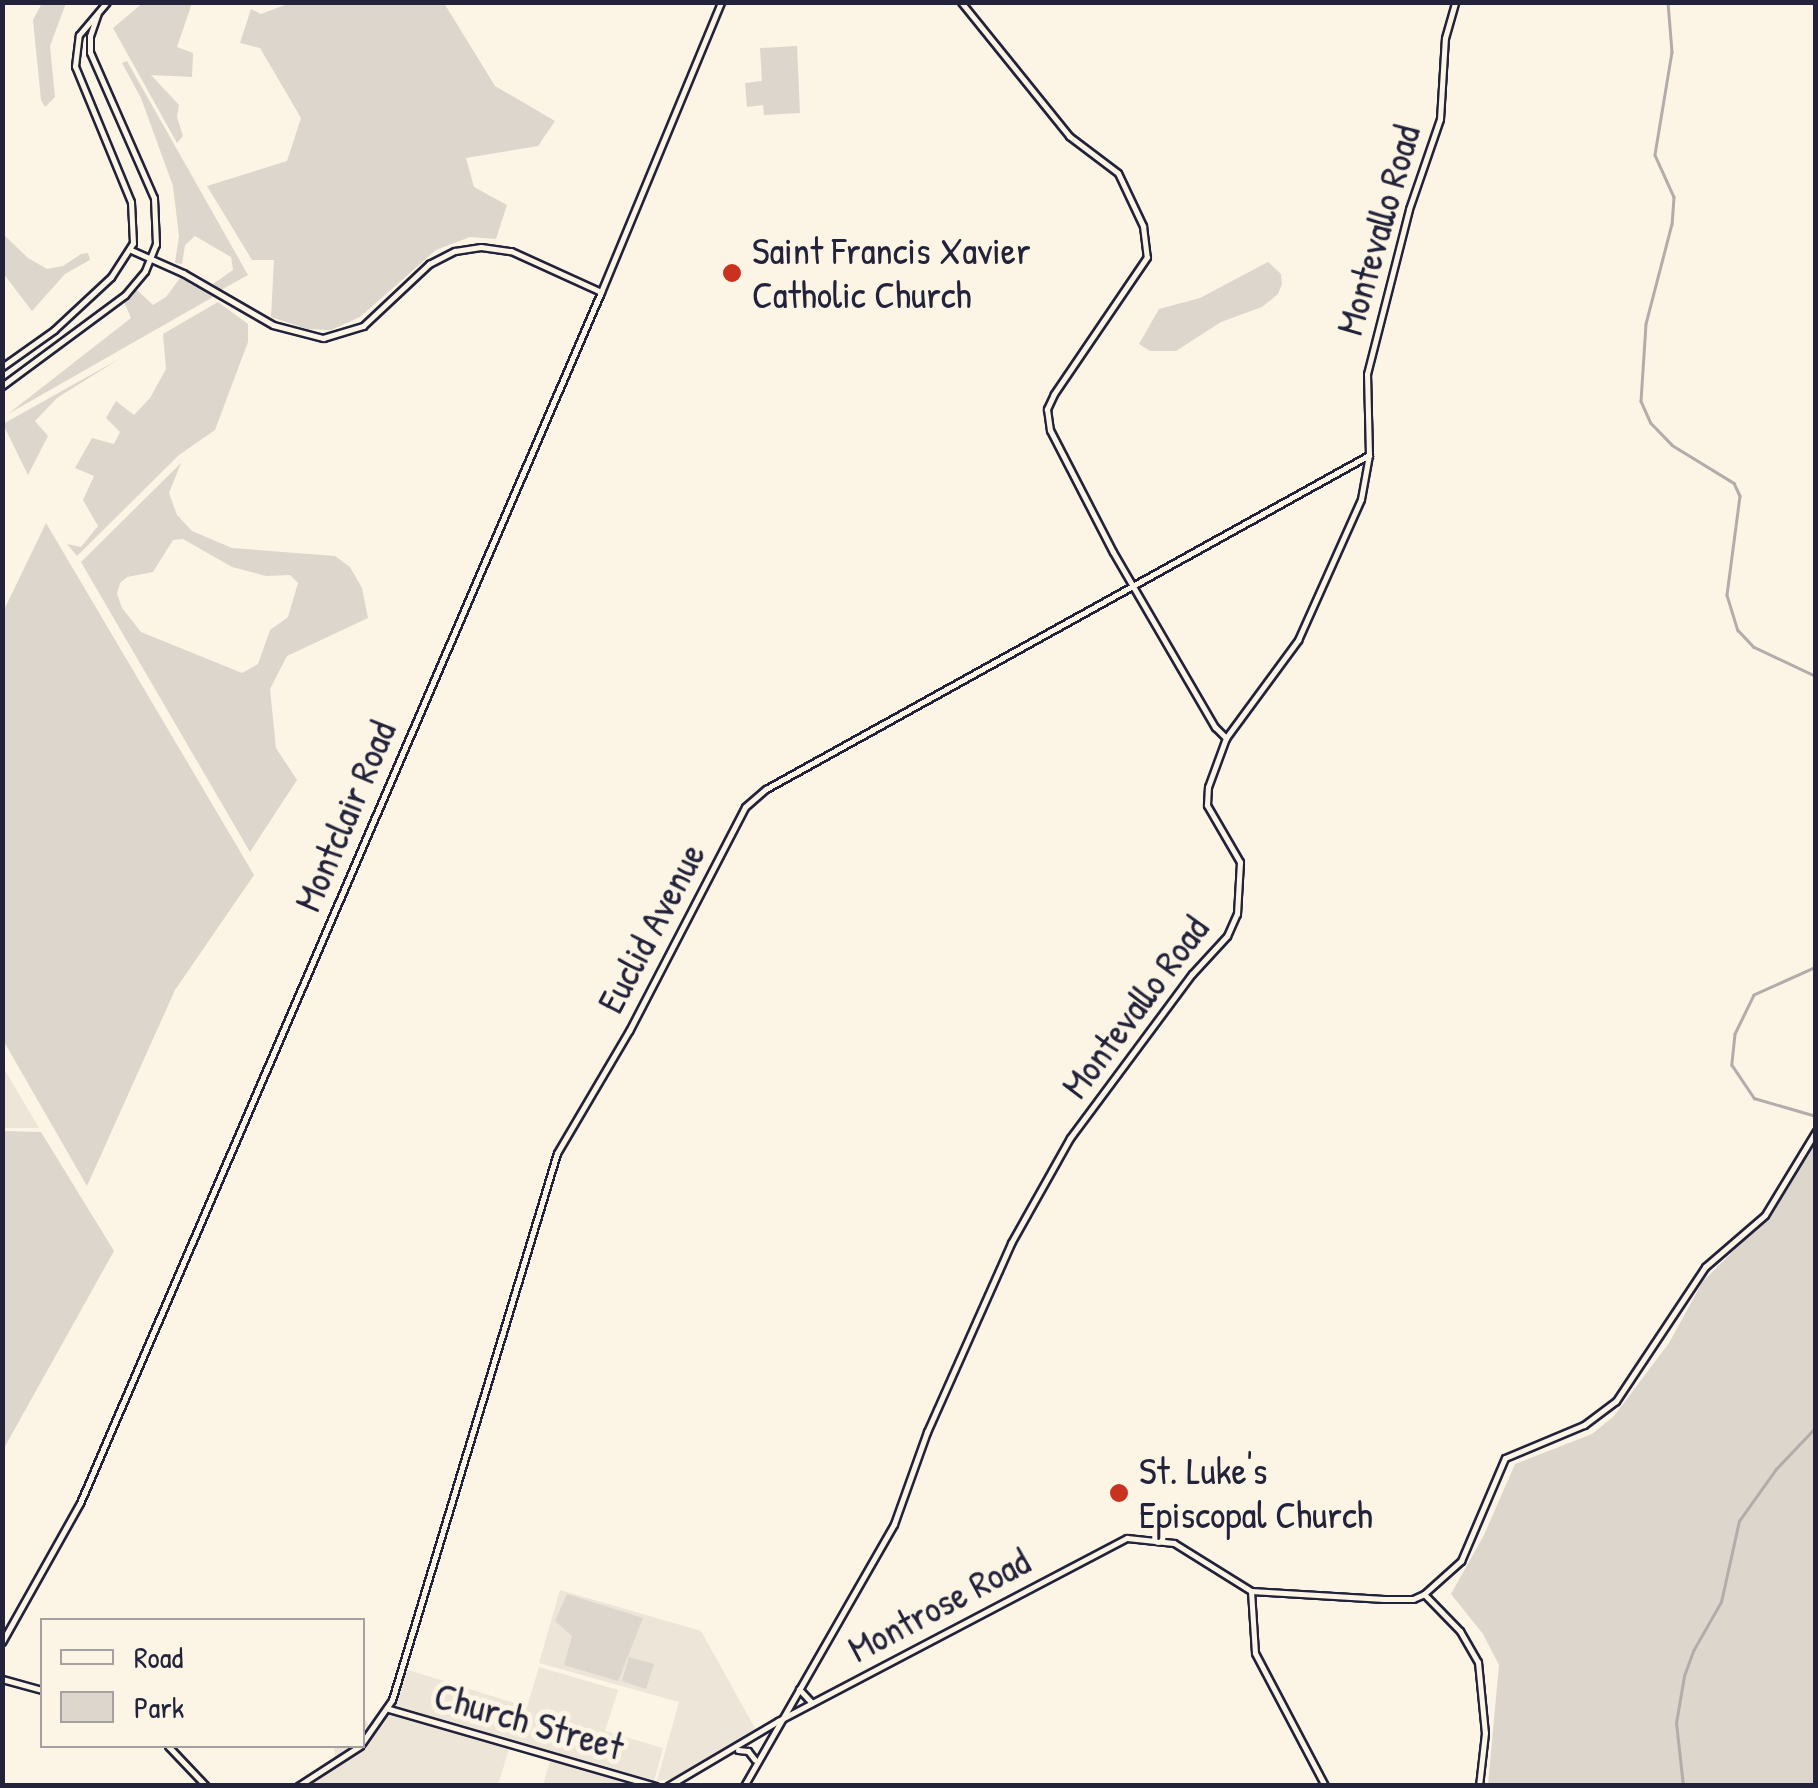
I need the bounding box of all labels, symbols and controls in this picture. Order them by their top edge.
street label: Montevallo Road [1326,120,1430,340]
place label: Saint Francis Xavier Catholic Church [752,228,1031,318]
marker: Saint Francis Xavier Catholic Church [721,262,743,284]
street label: Montclair Road [285,714,405,918]
street label: Euclid Avenue [587,835,715,1021]
street label: Montevallo Road [1052,907,1218,1107]
place label: St. Luke's Episcopal Church [1139,1448,1373,1538]
marker: St. Luke's Episcopal Church [1108,1482,1130,1504]
street label: Montrose Road [840,1538,1038,1672]
legend [40,1618,365,1748]
text: Road [134,1637,183,1677]
street label: Church Street [429,1672,629,1770]
text: Park [134,1687,184,1727]

